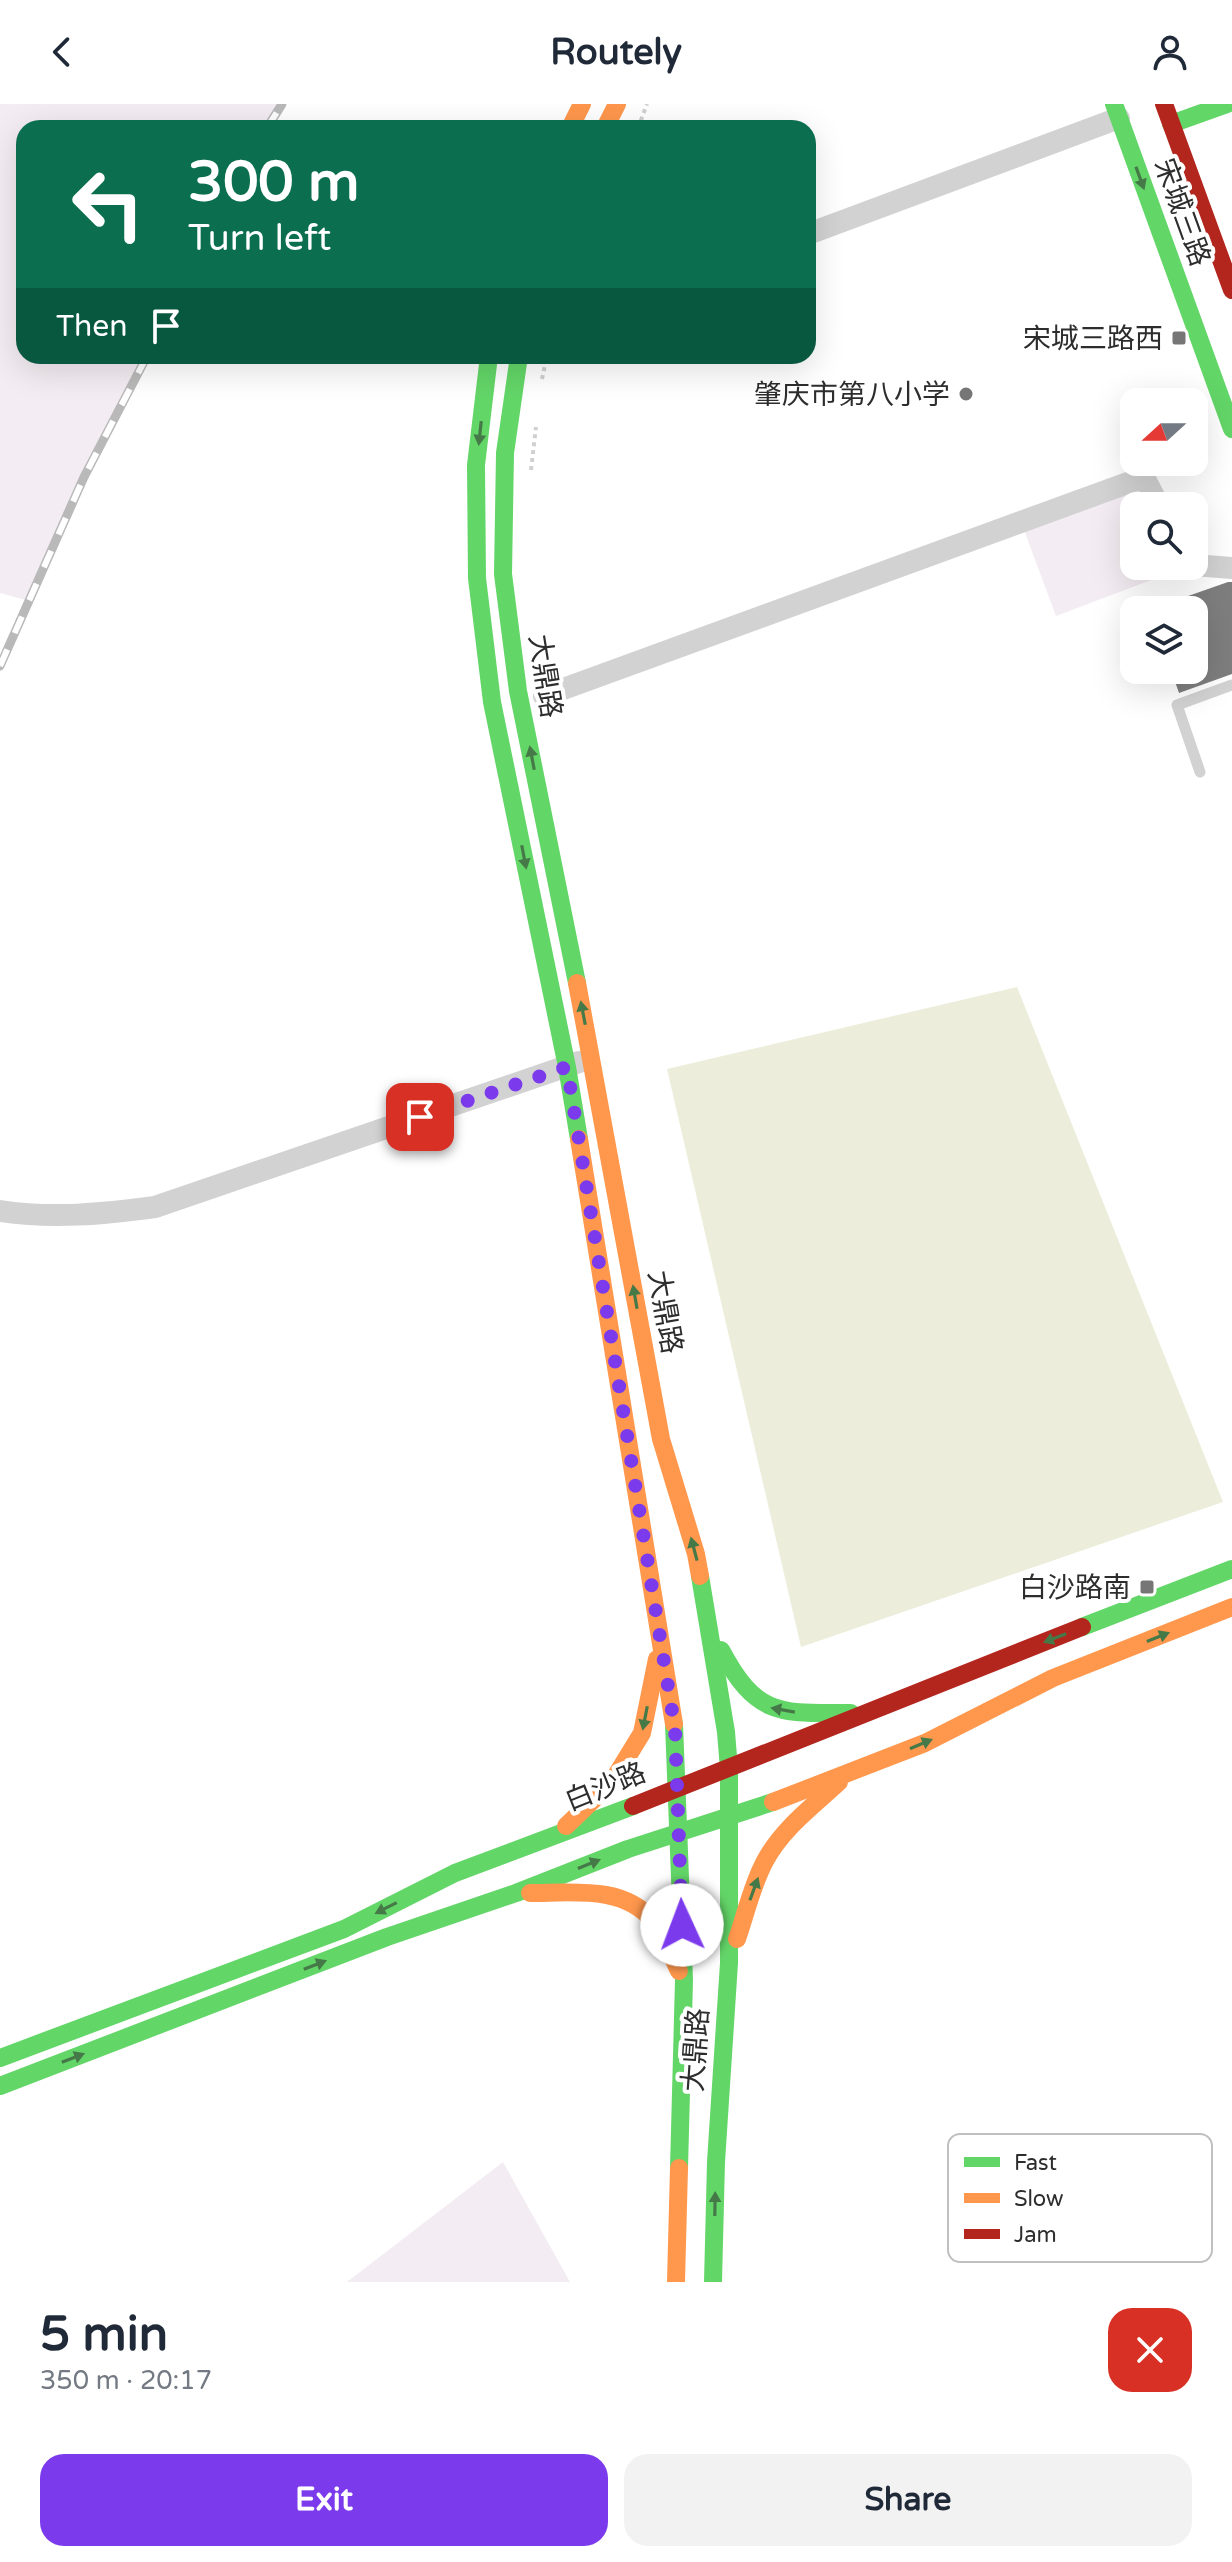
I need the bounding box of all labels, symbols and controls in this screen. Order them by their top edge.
icon: back [40,30,84,74]
icon: person [1148,30,1192,74]
text: Routely [550,31,682,74]
text: 300 m [188,149,359,216]
icon: left [56,152,160,256]
street label: 宋城三路 [1147,154,1217,271]
one-way arrow [1134,166,1147,190]
text: Turn left [188,217,331,260]
icon: arrive [144,304,188,348]
text: Then [56,308,128,345]
place label: 宋城三路西 [1023,322,1163,356]
marker: 宋城三路西 [1170,329,1188,347]
place label: 肇庆市第八小学 [754,378,950,412]
marker: 肇庆市第八小学 [957,385,975,403]
north arrow [1120,388,1208,476]
map controls [1120,388,1208,684]
one-way arrow [473,421,486,446]
button: search [1120,492,1208,580]
button: layers [1120,596,1208,684]
street label: 大鼎路 [522,632,568,720]
one-way arrow [525,746,538,771]
one-way arrow [518,845,531,870]
one-way arrow [576,1001,589,1026]
pin [386,1083,454,1151]
icon: arrive [398,1095,442,1139]
street label: 大鼎路 [641,1268,689,1356]
one-way arrow [628,1284,641,1309]
one-way arrow [688,1537,700,1562]
place label: 白沙路南 [1019,1571,1131,1605]
marker: 白沙路南 [1138,1578,1156,1596]
one-way arrow [1146,1630,1170,1643]
one-way arrow [1043,1632,1067,1645]
one-way arrow [771,1703,796,1715]
one-way arrow [638,1706,650,1731]
one-way arrow [910,1738,933,1751]
street label: 白沙路 [560,1755,651,1818]
one-way arrow [577,1858,601,1871]
one-way arrow [748,1877,761,1901]
position arrow [640,1883,724,1967]
one-way arrow [374,1902,397,1915]
one-way arrow [303,1958,327,1971]
street label: 大鼎路 [676,2007,716,2093]
one-way arrow [61,2051,85,2064]
legend [948,2134,1212,2262]
text: Fast [1014,2150,1057,2176]
text: Slow [1014,2186,1064,2212]
one-way arrow [708,2191,721,2216]
text: Jam [1014,2222,1057,2248]
text: 5 min [40,2306,168,2364]
button: close [1108,2308,1192,2392]
text: 350 m · 20:17 [40,2365,212,2396]
button: Exit [40,2454,608,2546]
button: Share [624,2454,1192,2546]

